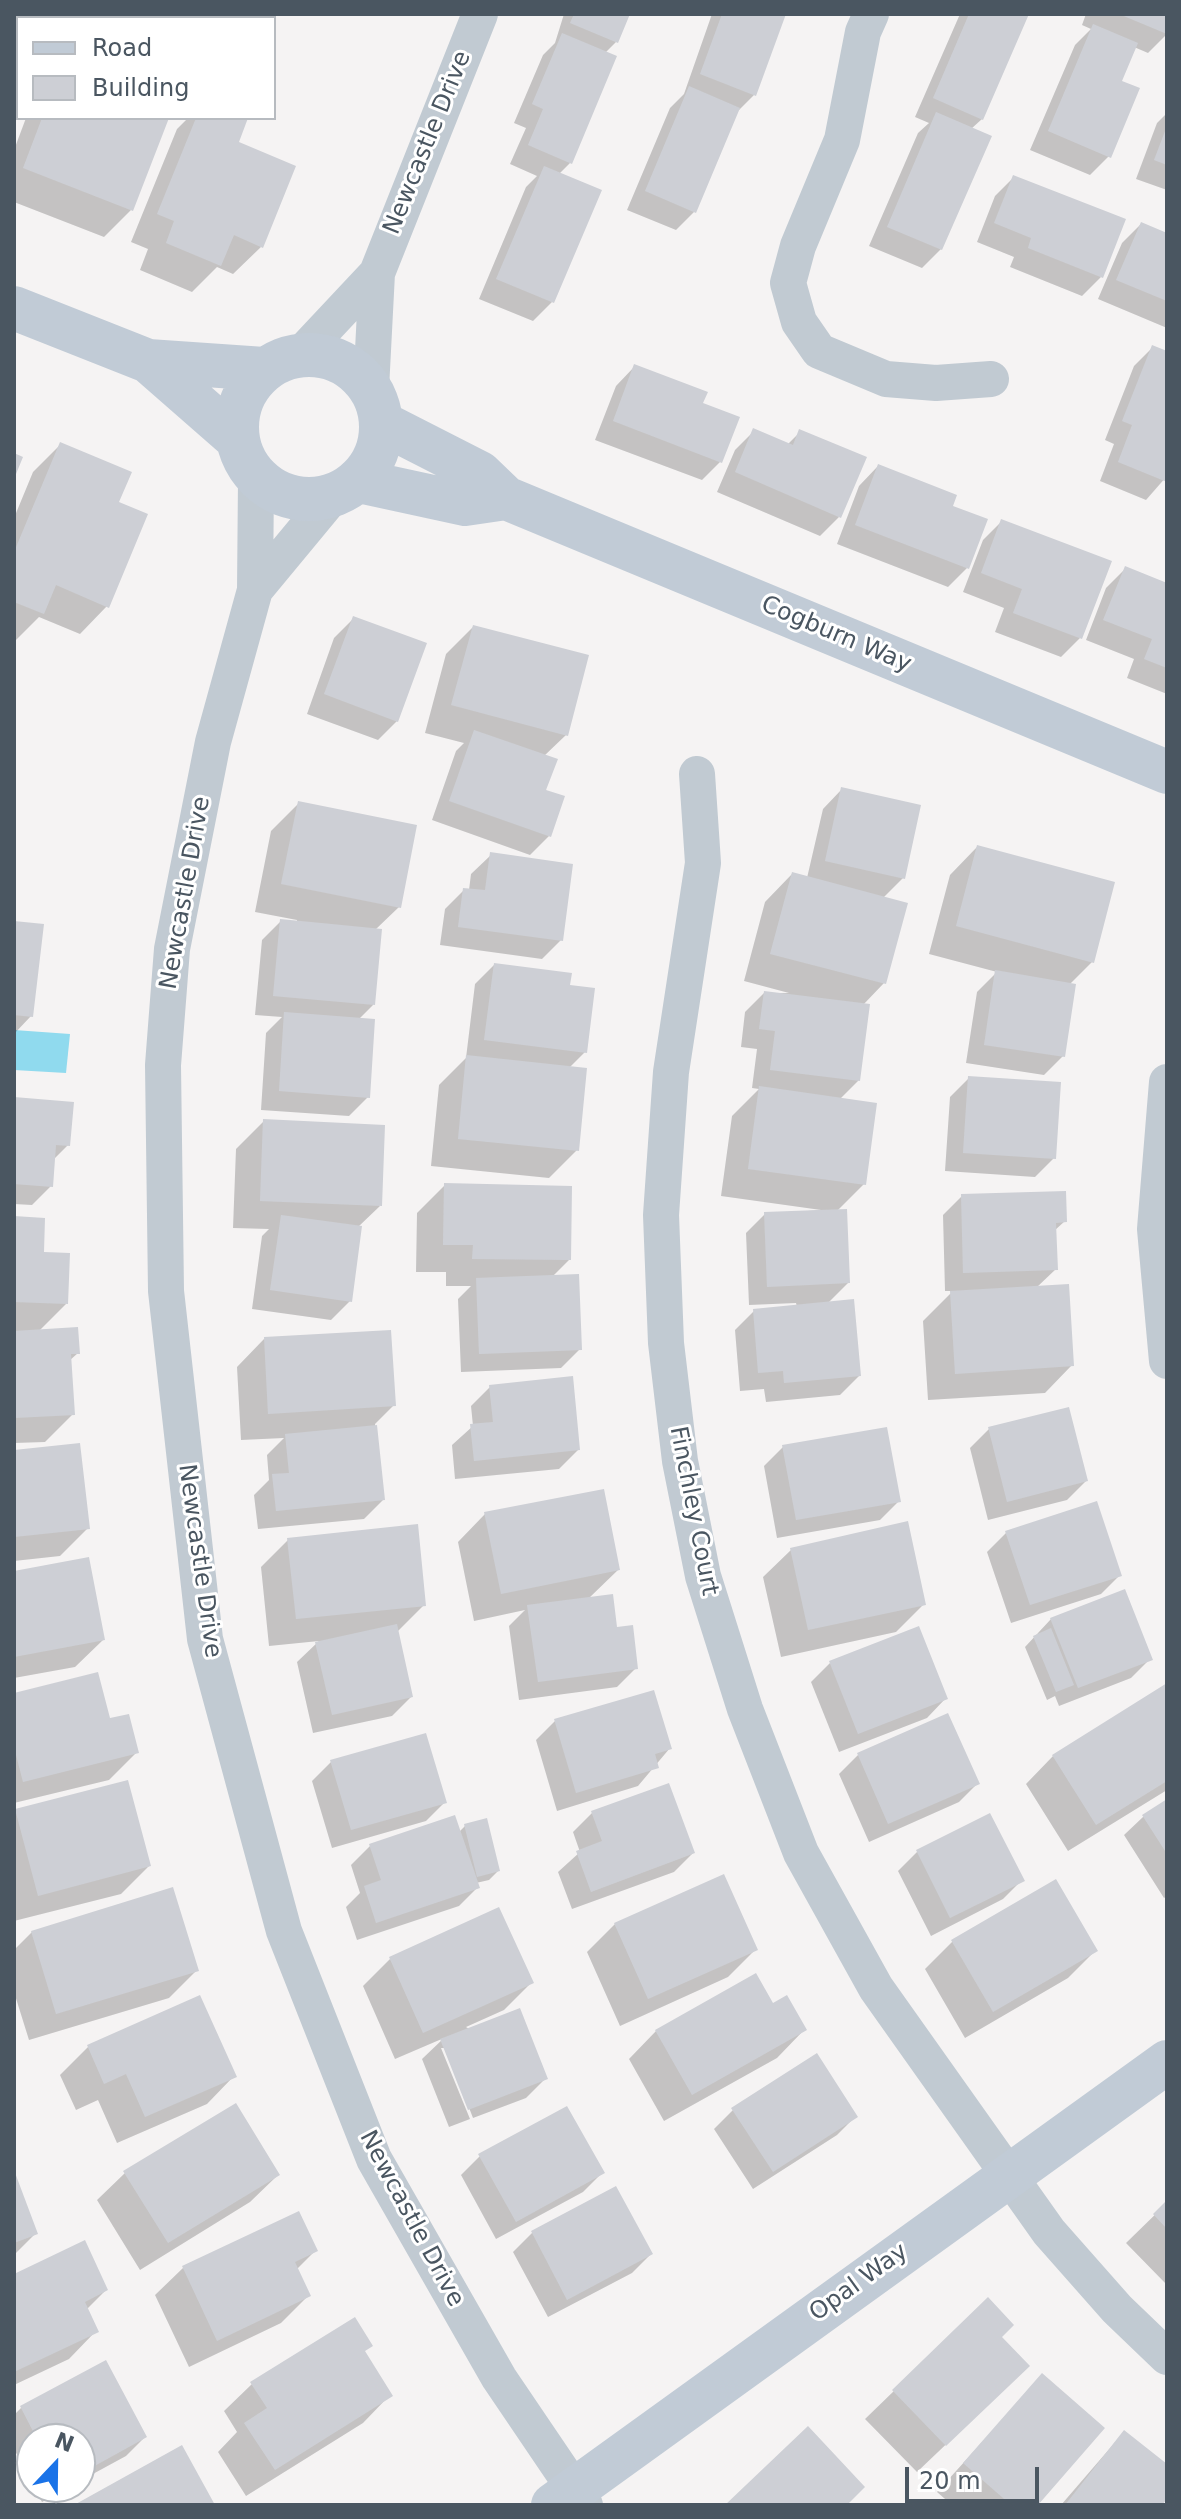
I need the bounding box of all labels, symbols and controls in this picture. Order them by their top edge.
legend [16,16,276,120]
text: Road [92,34,152,62]
street label: Newcastle Drive [378,47,478,239]
text: Building [92,74,189,102]
street label: Cogburn Way [756,590,916,680]
street label: Newcastle Drive [155,794,217,992]
street label: Finchley Court [662,1424,724,1598]
street label: Newcastle Drive [171,1462,227,1660]
street label: Newcastle Drive [352,2126,470,2312]
street label: Opal Way [804,2238,914,2328]
north arrow [16,2423,96,2503]
text: N [51,2427,78,2457]
scale bar [909,2451,1043,2501]
text: 20 m [919,2467,981,2495]

